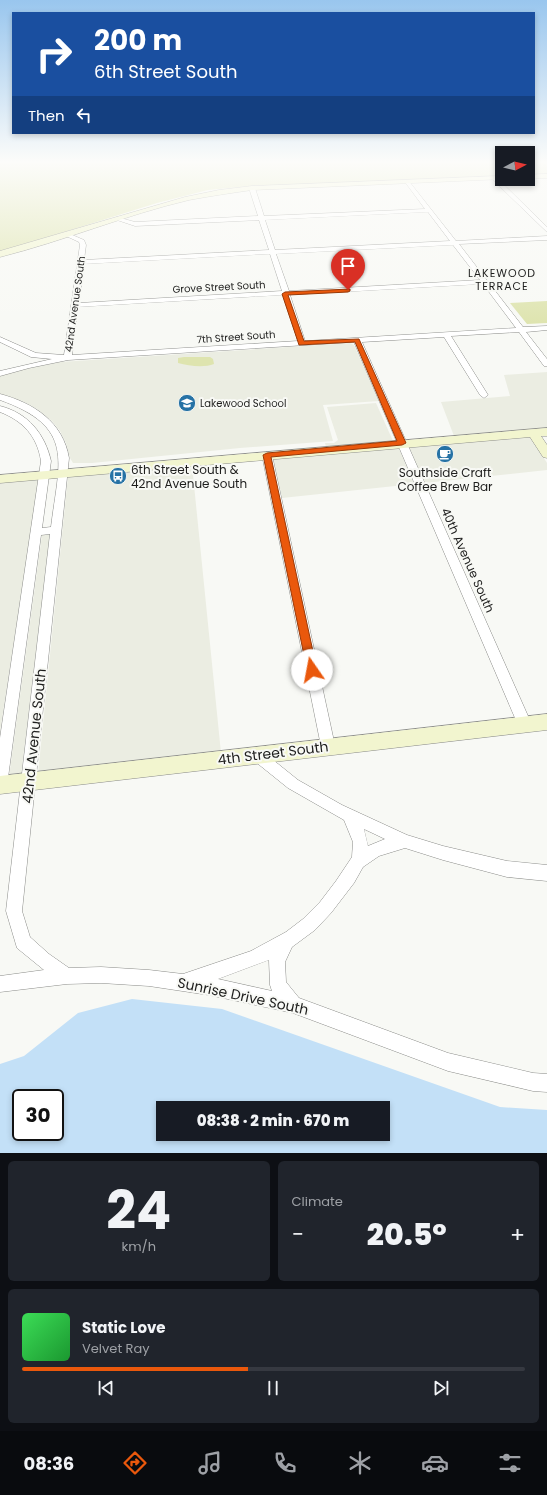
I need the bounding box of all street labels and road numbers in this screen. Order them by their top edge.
street label: 42nd Avenue South [61,255,89,353]
street label: Grove Street South [172,277,266,297]
street label: 7th Street South [196,327,276,347]
street label: 40th Avenue South [437,505,499,615]
street label: 42nd Avenue South [17,668,51,804]
street label: 4th Street South [216,736,330,770]
street label: Sunrise Drive South [176,972,310,1020]

